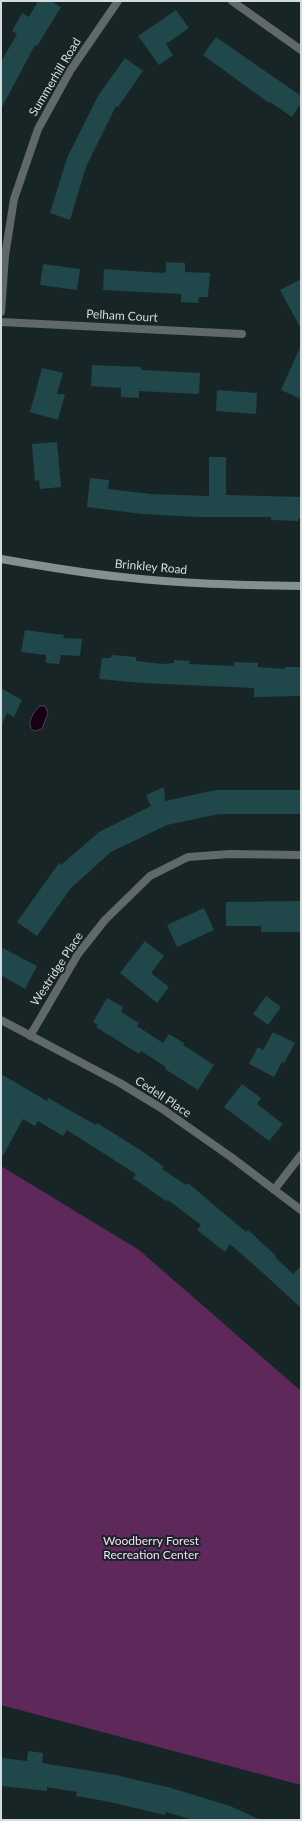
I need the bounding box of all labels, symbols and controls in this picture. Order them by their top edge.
street label: Summerhill Road [26,35,84,119]
street label: Pelham Court [86,307,158,325]
street label: Brinkley Road [114,557,188,577]
street label: Westridge Place [28,929,86,1009]
street label: Cedell Place [132,1074,194,1120]
park label: Woodberry Forest Recreation Center [103,1534,199,1562]

